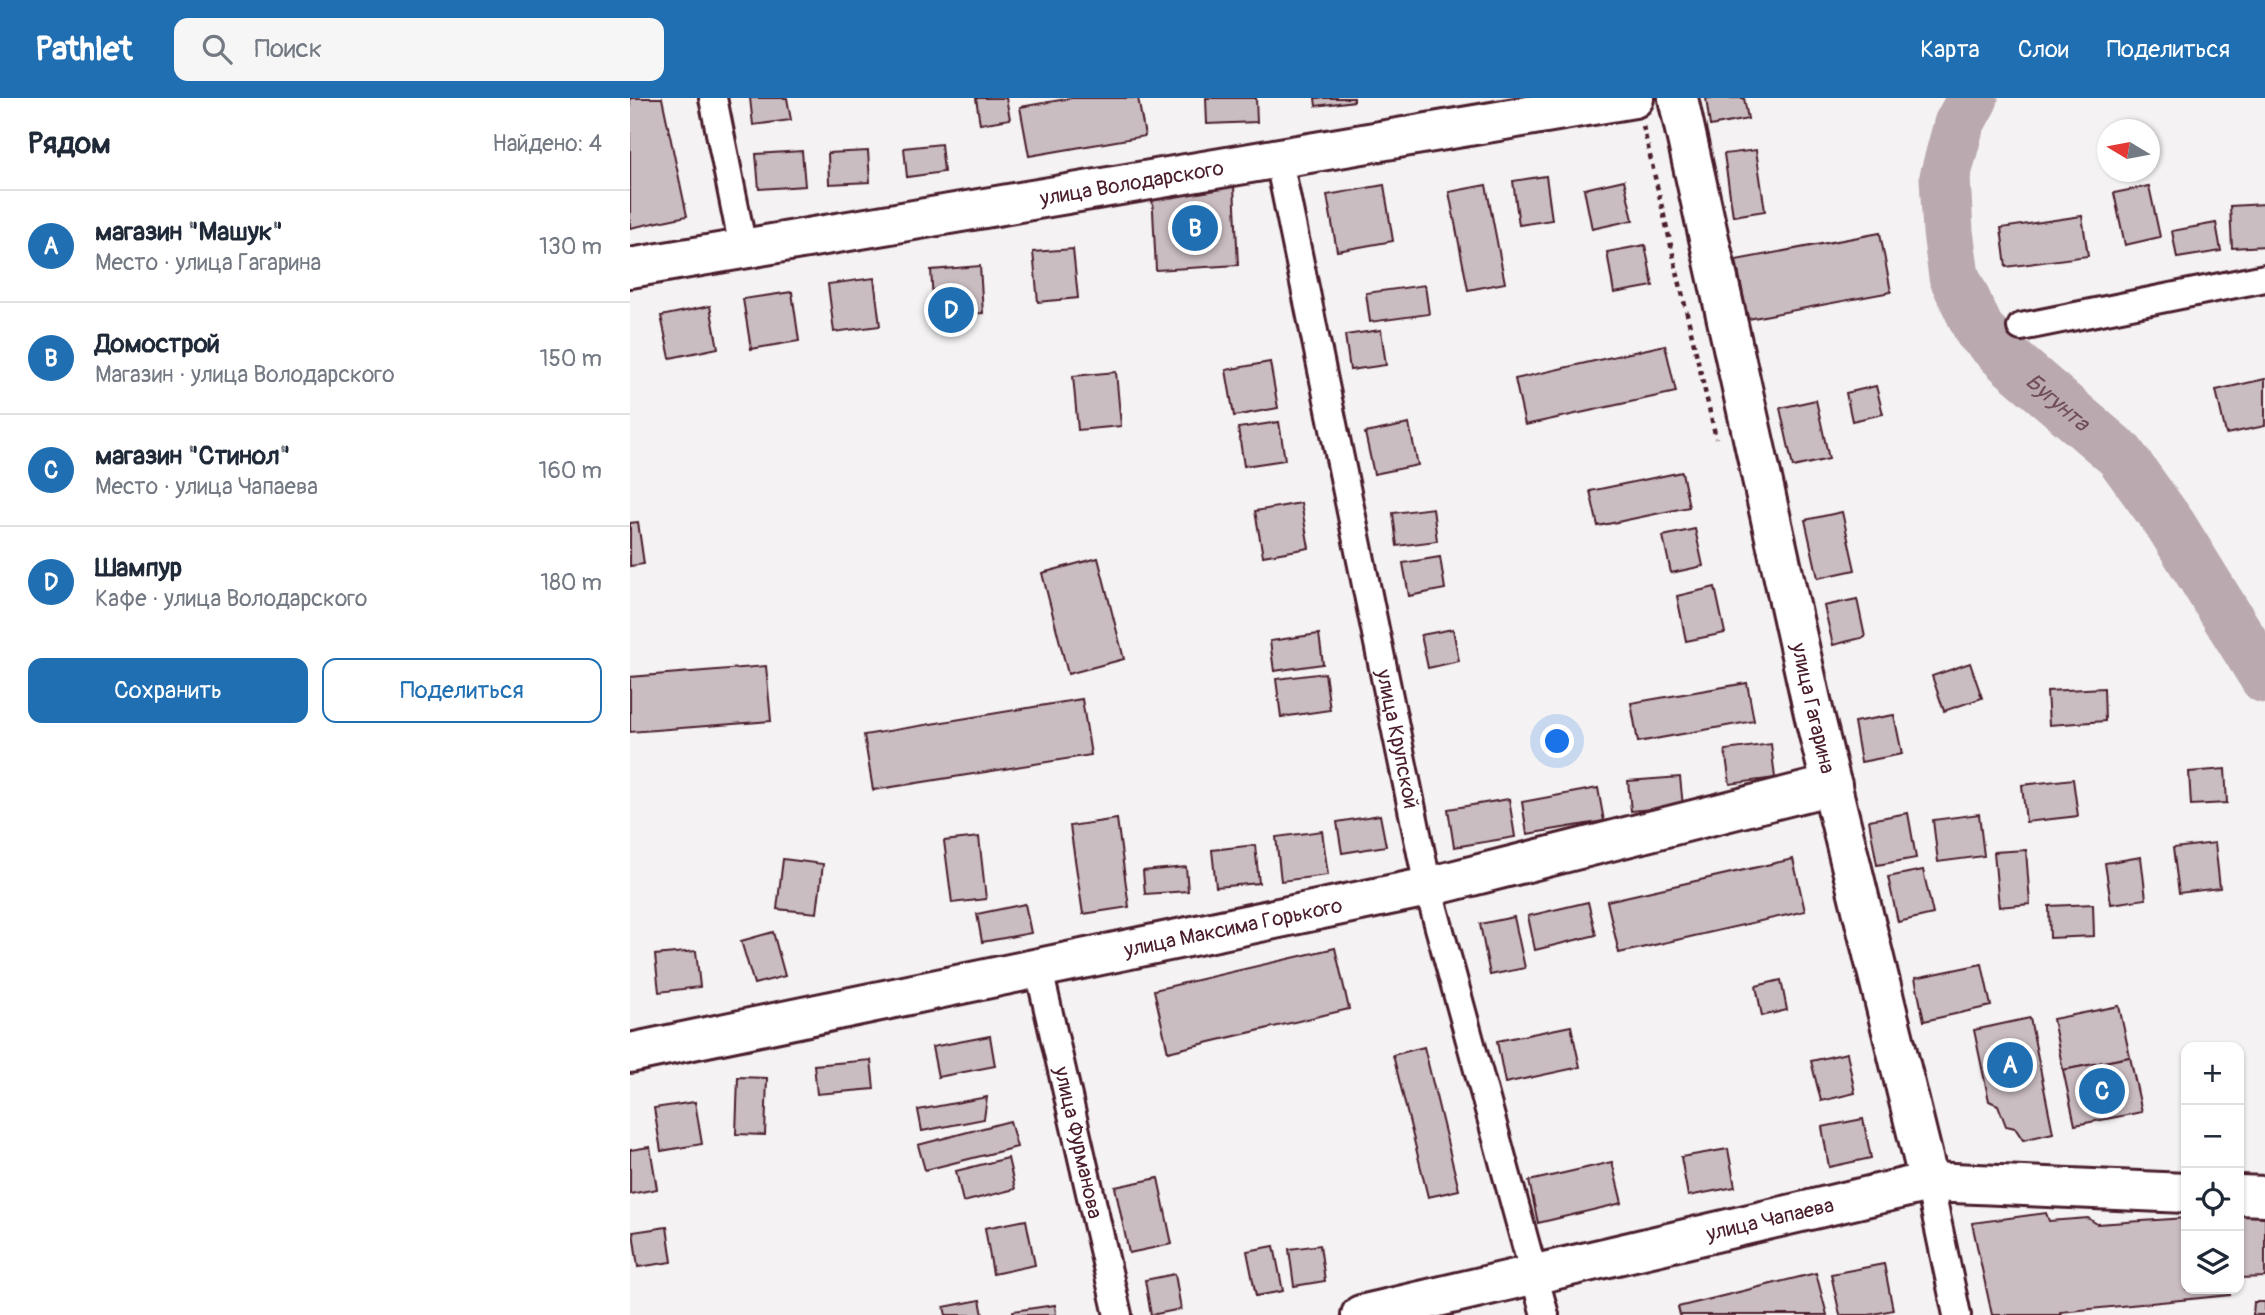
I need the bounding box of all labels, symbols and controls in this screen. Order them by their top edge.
search box [174,18,664,81]
text: Pathlet [35,29,132,70]
icon: search [198,30,236,68]
text: Поиск [254,33,322,65]
text: Карта [1920,35,1980,64]
text: Слои [2018,35,2069,64]
text: Поделиться [2107,35,2230,64]
north arrow [2097,119,2160,182]
text: Рядом [28,125,111,162]
text: Найдено: 4 [492,129,602,158]
street label: улица Володарского [1037,154,1226,212]
pin: B [1172,202,1218,254]
text: магазин "Машук" [95,216,283,248]
text: A [44,232,58,261]
text: 130 m [539,232,602,261]
text: Место · улица Гагарина [95,248,321,277]
pin: D [928,284,974,336]
text: Домострой [95,328,220,360]
text: B [44,344,58,373]
text: 150 m [539,344,602,373]
text: Магазин · улица Володарского [95,360,395,389]
water label: Бугунта [2020,366,2097,438]
text: магазин "Стинол" [95,440,290,472]
text: C [44,456,58,485]
text: 160 m [538,456,602,485]
text: Место · улица Чапаева [95,472,318,501]
text: Шампур [95,552,182,584]
text: D [44,568,58,597]
text: 180 m [540,568,602,597]
text: Кафе · улица Володарского [95,584,367,613]
street label: улица Гагарина [1785,639,1842,776]
button: Сохранить [28,658,308,723]
button: Поделиться [322,658,602,723]
street label: улица Крупской [1370,666,1425,811]
your location [1540,724,1574,758]
street label: улица Максима Горького [1121,892,1345,964]
pin: A [1987,1039,2033,1091]
map controls [2181,1042,2244,1294]
button: + [2181,1042,2244,1105]
street label: улица Фурманова [1048,1063,1109,1221]
pin: C [2079,1065,2125,1117]
button: − [2181,1105,2244,1168]
button: locate [2181,1168,2244,1231]
street label: улица Чапаева [1703,1191,1836,1247]
button: layers [2181,1231,2244,1294]

